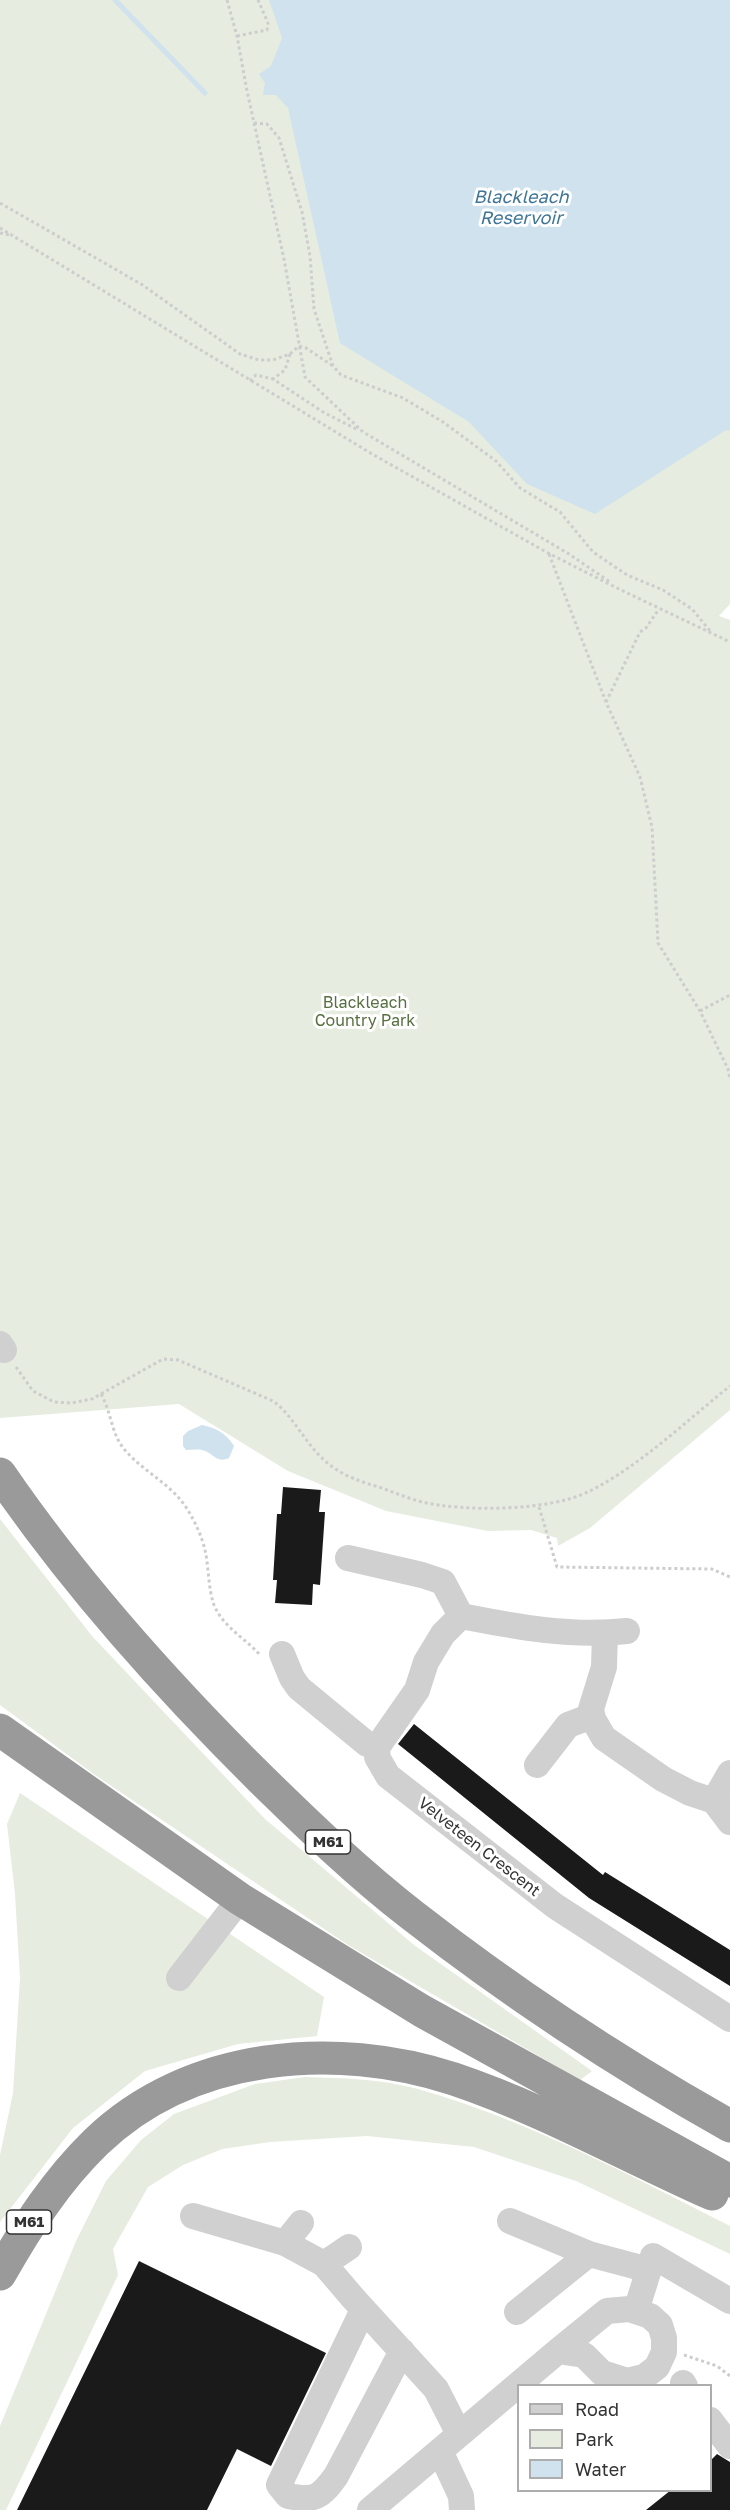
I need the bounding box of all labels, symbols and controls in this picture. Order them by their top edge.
water label: Blackleach Reservoir [473,186,569,228]
park label: Blackleach Country Park [315,993,415,1031]
street label: Velveteen Crescent [414,1793,544,1901]
road number: M61 [306,1830,350,1854]
road number: M61 [6,2210,51,2234]
legend [517,2384,712,2492]
text: Road [575,2398,619,2420]
text: Park [575,2428,614,2450]
text: Water [575,2458,626,2480]

